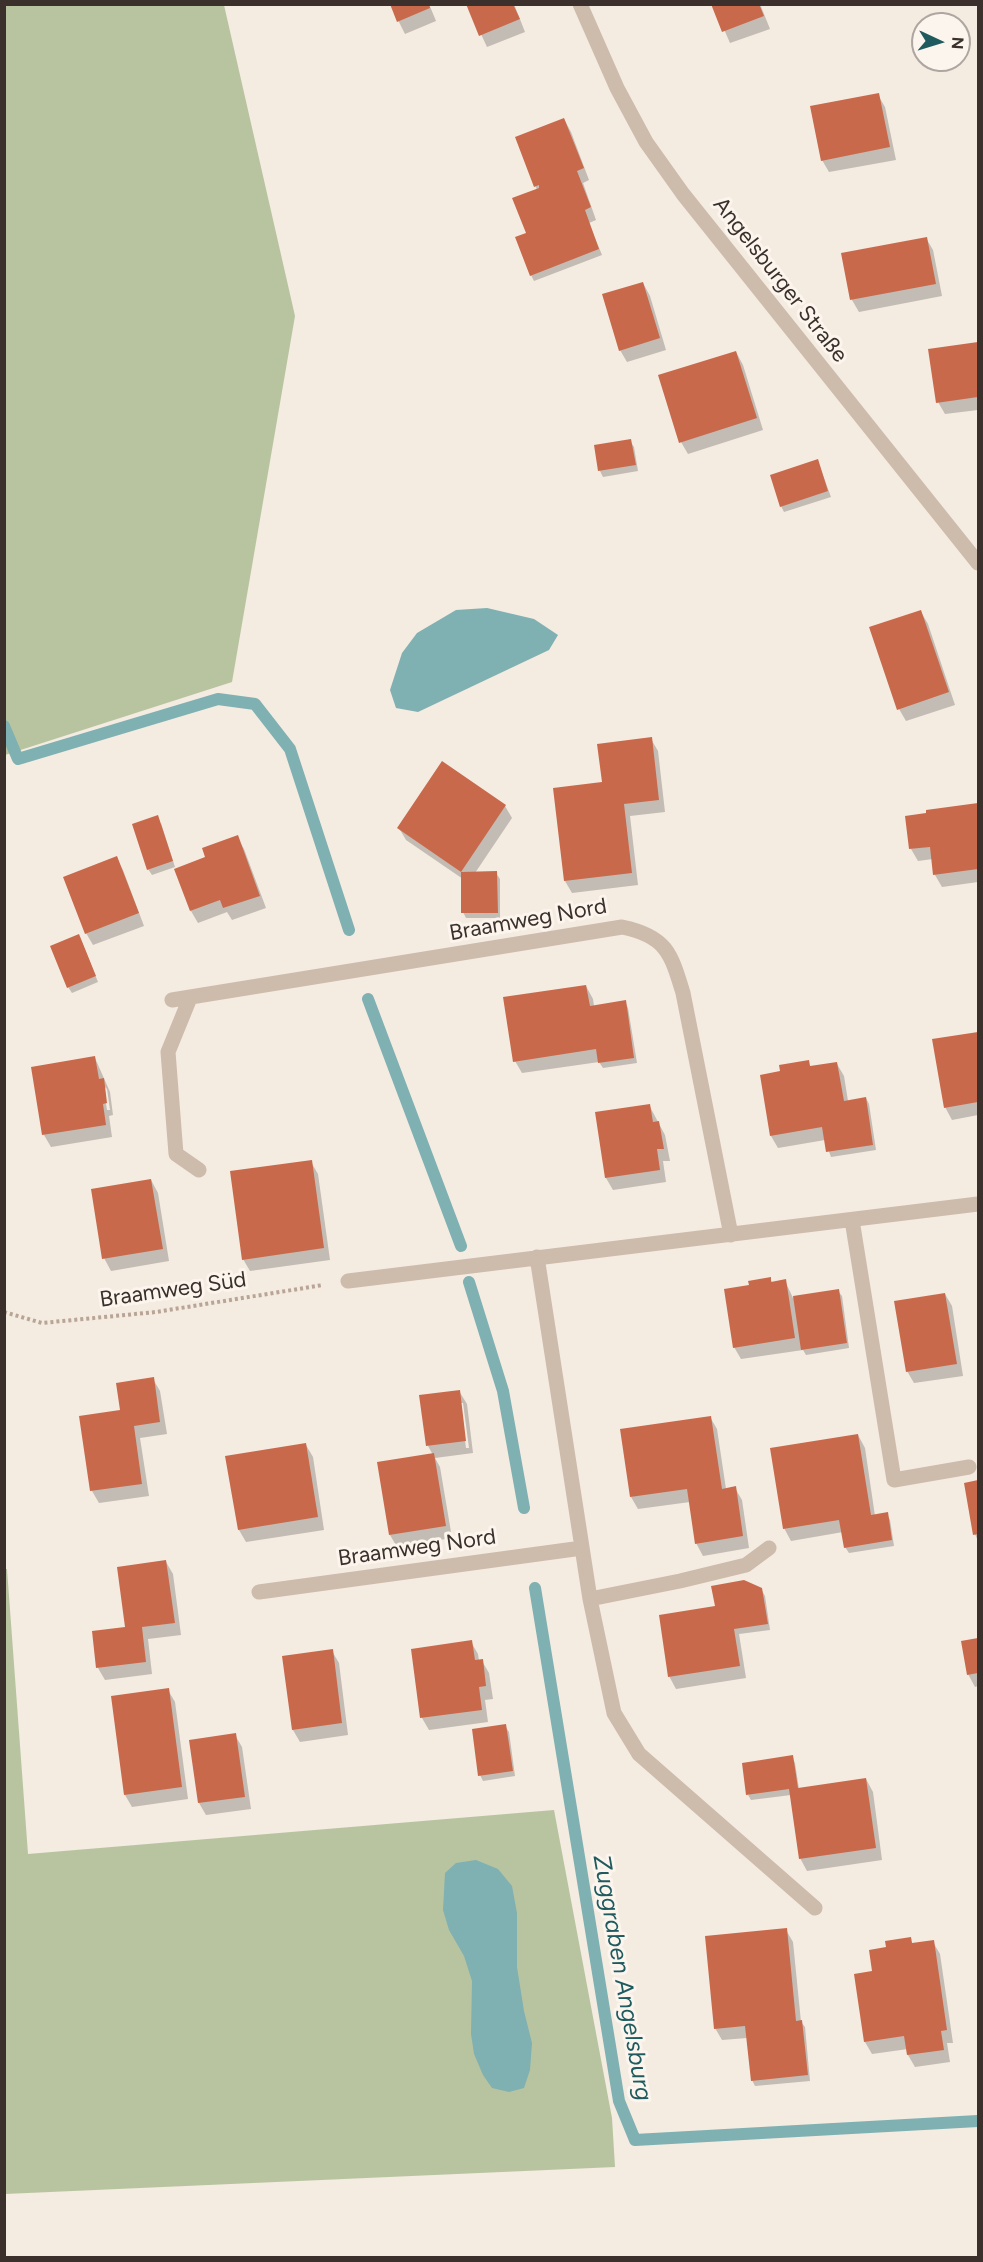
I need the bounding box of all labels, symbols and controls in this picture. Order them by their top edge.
north arrow [911,12,971,72]
text: N [948,36,967,50]
street label: Angelsburger Straße [707,192,853,368]
street label: Braamweg Nord [447,893,609,947]
street label: Braamweg Süd [98,1267,248,1313]
street label: Braamweg Nord [336,1524,498,1572]
water label: Zuggraben Angelsburg [586,1853,658,2103]

